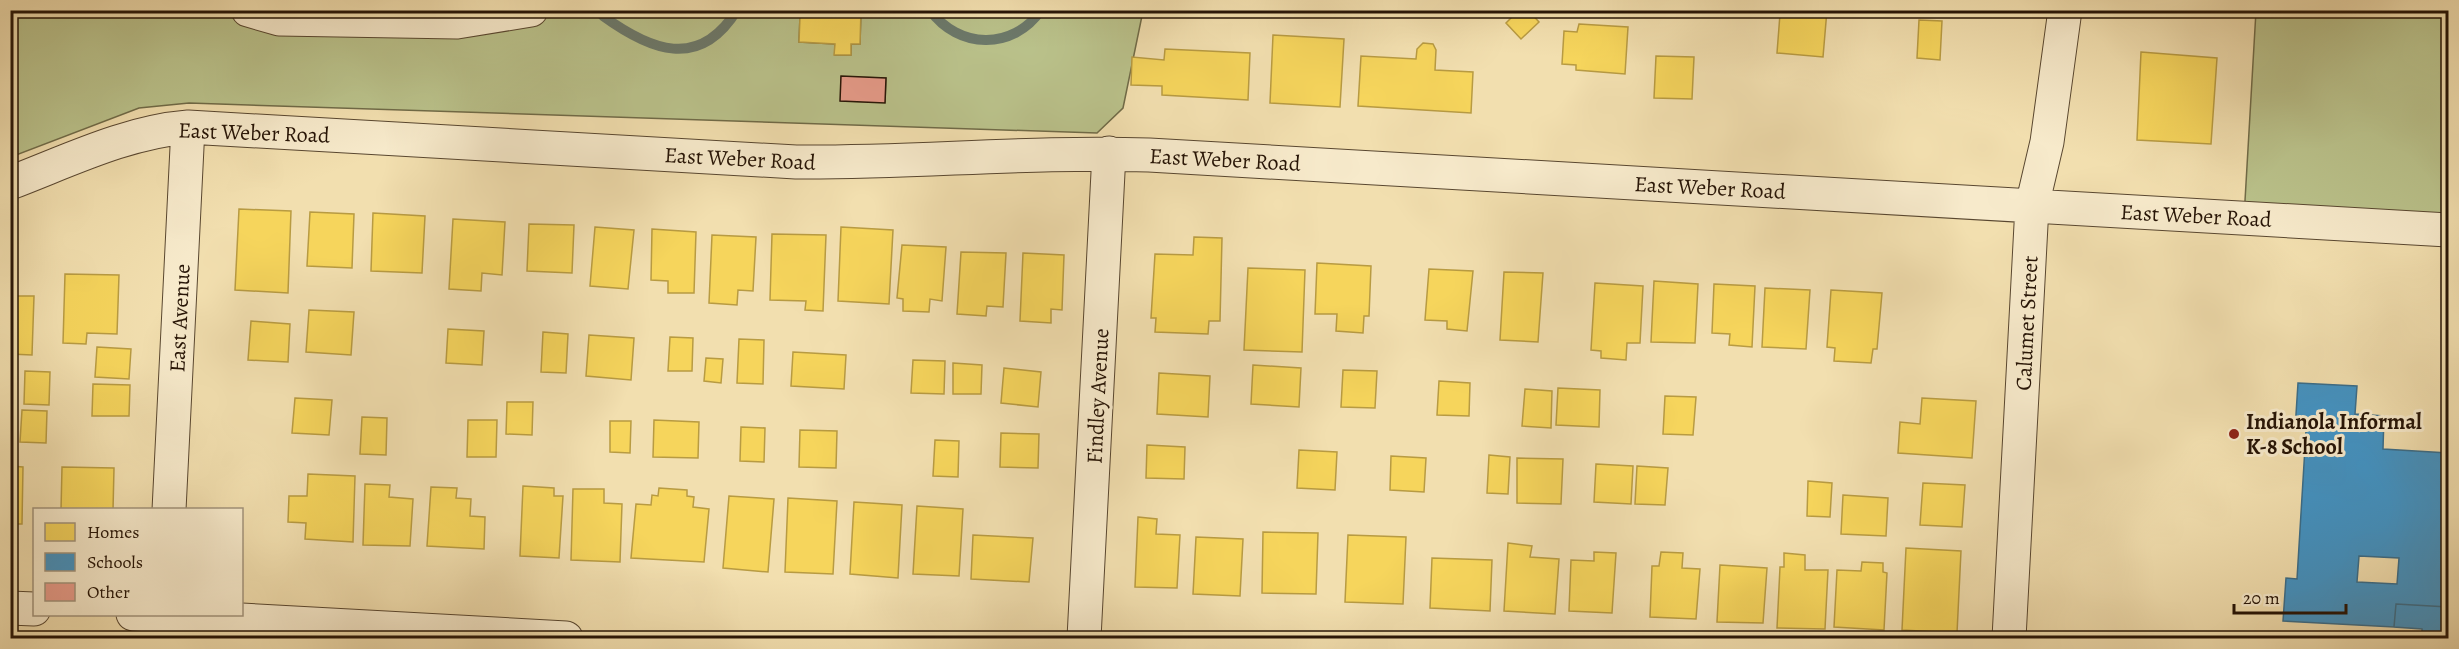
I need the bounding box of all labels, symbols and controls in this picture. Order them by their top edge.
street label: East Weber Road [178,115,330,151]
street label: East Weber Road [663,140,817,178]
street label: East Weber Road [1148,141,1302,179]
street label: East Weber Road [1633,169,1787,207]
street label: East Weber Road [2119,197,2273,235]
street label: Calumet Street [2008,255,2046,391]
street label: East Avenue [162,263,198,373]
street label: Findley Avenue [1079,327,1117,465]
place label: Indianola Informal K-8 School [2246,407,2422,462]
marker: Indianola Informal K-8 School [2227,427,2241,441]
legend [33,508,243,616]
text: Homes [87,520,139,544]
text: Schools [87,550,143,574]
scale bar [2234,577,2346,615]
text: Other [87,580,130,604]
text: 20 m [2243,586,2280,610]

